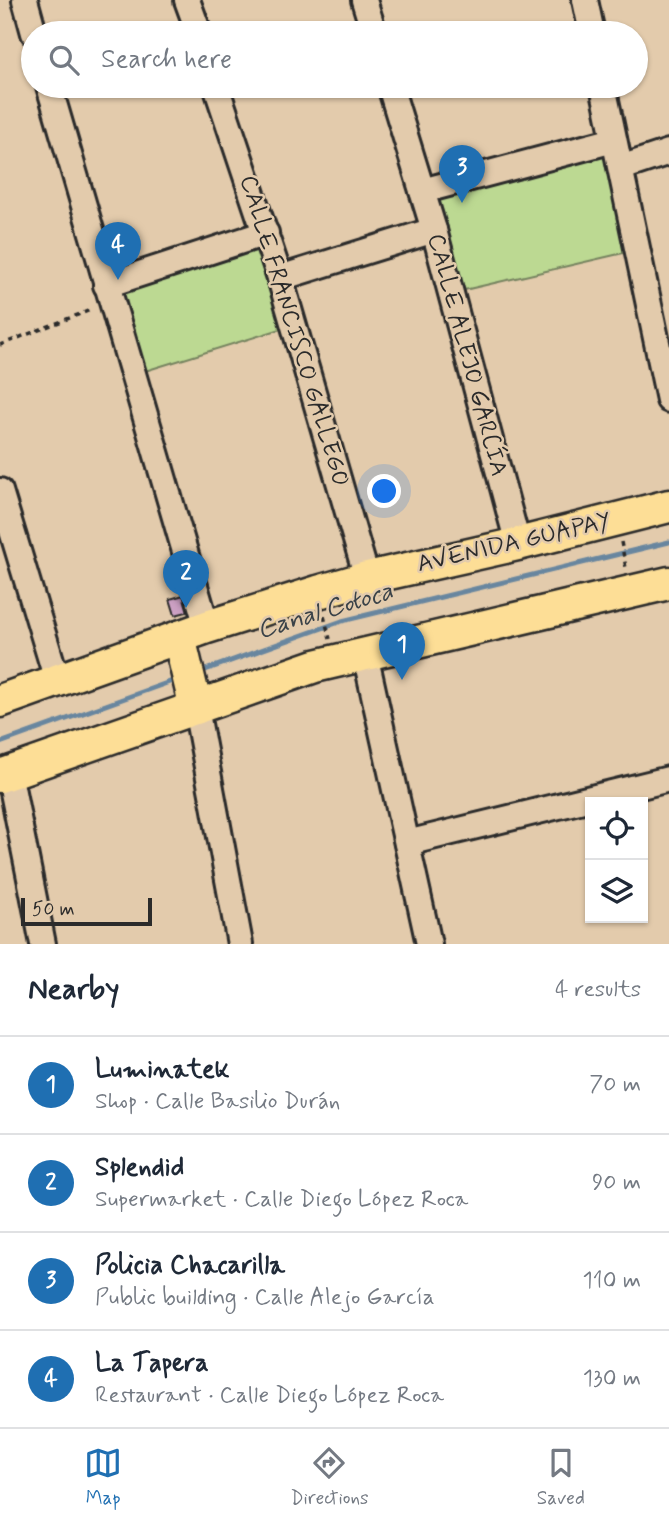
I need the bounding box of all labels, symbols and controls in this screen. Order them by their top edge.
search box [21,21,648,98]
icon: search [45,41,83,79]
text: Search here [101,43,232,77]
pin: 3 [439,145,485,203]
street label: CALLE FRANCISCO GALLEGO [232,172,356,490]
pin: 4 [95,222,141,280]
street label: CALLE ALEJO GARCÍA [420,230,515,480]
your location [367,474,401,508]
street label: AVENIDA GUAPAY [414,506,614,580]
pin: 2 [163,550,209,608]
water label: Canal Cotoca [253,574,397,648]
pin: 1 [379,622,425,680]
map controls [585,797,648,923]
button: locate [585,797,648,860]
button: layers [585,860,648,923]
scale bar [21,895,152,927]
text: 50 m [32,897,75,922]
text: Nearby [28,970,119,1009]
text: 4 results [555,975,641,1005]
text: Luminatek [95,1053,230,1087]
text: 1 [46,1070,56,1100]
text: 70 m [589,1070,641,1100]
text: Shop · Calle Basilio Durán [95,1087,340,1117]
text: Splendid [95,1151,184,1185]
text: 2 [45,1168,57,1198]
text: 90 m [592,1168,641,1198]
text: Supermarket · Calle Diego López Roca [95,1185,468,1215]
text: Policia Chacarilla [95,1249,285,1283]
text: 3 [46,1266,56,1296]
text: 110 m [582,1266,641,1296]
text: Public building · Calle Alejo García [95,1283,435,1313]
text: La Tapera [95,1347,209,1381]
text: 4 [44,1364,58,1394]
text: 130 m [583,1364,641,1394]
text: Restaurant · Calle Diego López Roca [95,1381,444,1411]
tab: Map [84,1444,122,1511]
tab: Directions [290,1444,369,1511]
tab: Saved [537,1444,585,1511]

